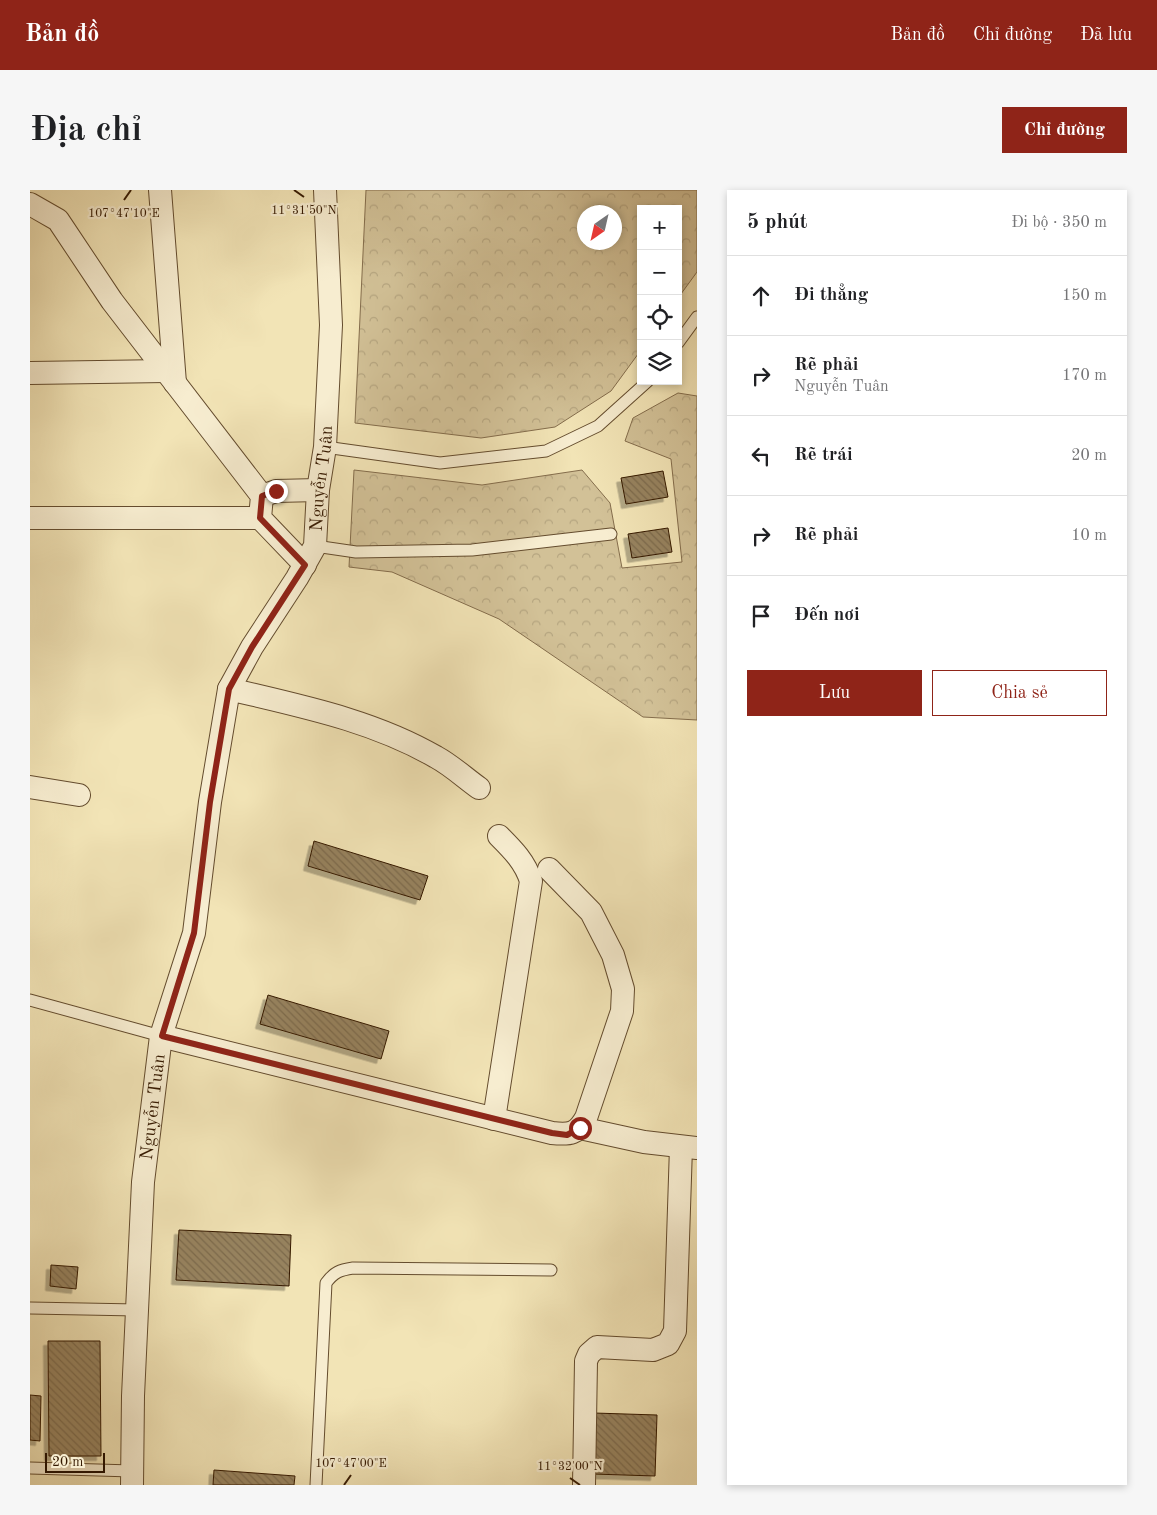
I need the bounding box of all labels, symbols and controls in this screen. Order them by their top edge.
text: Bản đồ [25,23,99,47]
text: Bản đồ [891,26,945,44]
text: Chỉ đường [973,26,1052,44]
text: Đã lưu [1080,26,1132,44]
button: Chỉ đường [1002,107,1127,153]
text: Địa chỉ [30,113,142,148]
text: 11°31'50"N [271,204,337,217]
north arrow [577,205,622,250]
map controls [637,205,682,385]
button: + [637,205,682,250]
text: 107°47'10"E [88,208,160,220]
text: 5 phút [747,212,807,233]
text: Đi bộ · 350 m [1011,215,1107,231]
button: − [637,250,682,295]
icon: ahead [747,282,775,310]
text: Đi thẳng [794,286,868,305]
text: 150 m [1062,288,1107,304]
button: locate [637,295,682,340]
button: layers [637,340,682,385]
text: Rẽ phải [794,356,858,375]
icon: right [747,362,775,390]
text: 170 m [1062,368,1107,384]
text: Nguyễn Tuân [794,379,889,395]
street label: Nguyễn Tuân [308,425,336,532]
icon: left [747,442,775,470]
text: Rẽ trái [794,446,853,465]
text: 20 m [1071,448,1107,464]
route end [265,480,288,503]
icon: right [747,522,775,550]
text: Rẽ phải [794,526,858,545]
text: 10 m [1071,528,1107,544]
icon: arrive [747,602,775,630]
text: Đến nơi [794,606,860,625]
button: Lưu [747,670,922,716]
button: Chia sẻ [932,670,1107,716]
street label: Nguyễn Tuân [138,1053,169,1161]
route start [569,1117,592,1140]
scale bar [45,1450,105,1473]
text: 20 m [52,1455,83,1469]
text: 107°47'00"E [315,1458,387,1470]
text: 11°32'00"N [537,1461,603,1473]

